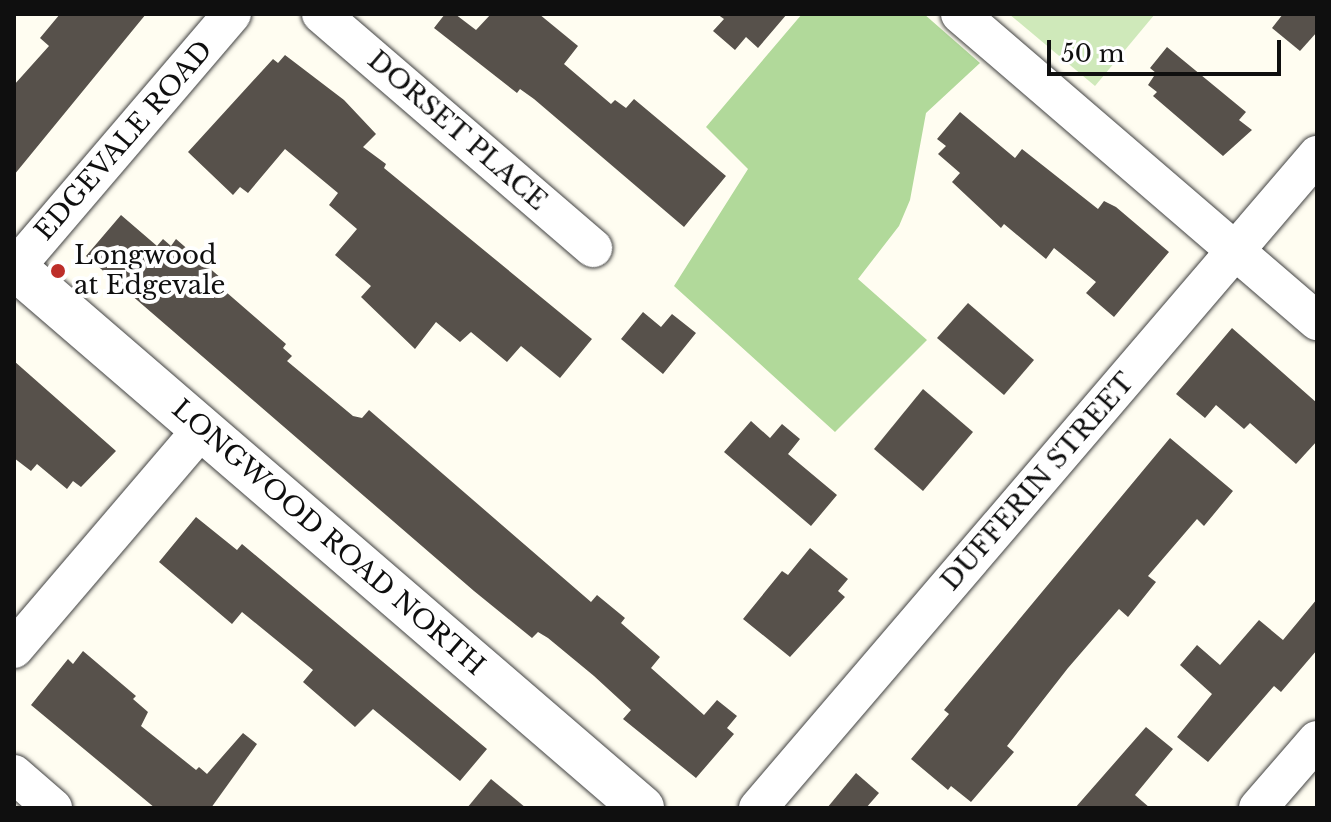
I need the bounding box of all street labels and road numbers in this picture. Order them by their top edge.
street label: EDGEVALE ROAD [29,35,219,247]
street label: DORSET PLACE [361,45,553,217]
street label: DUFFERIN STREET [935,367,1141,597]
street label: LONGWOOD ROAD NORTH [165,394,491,682]

